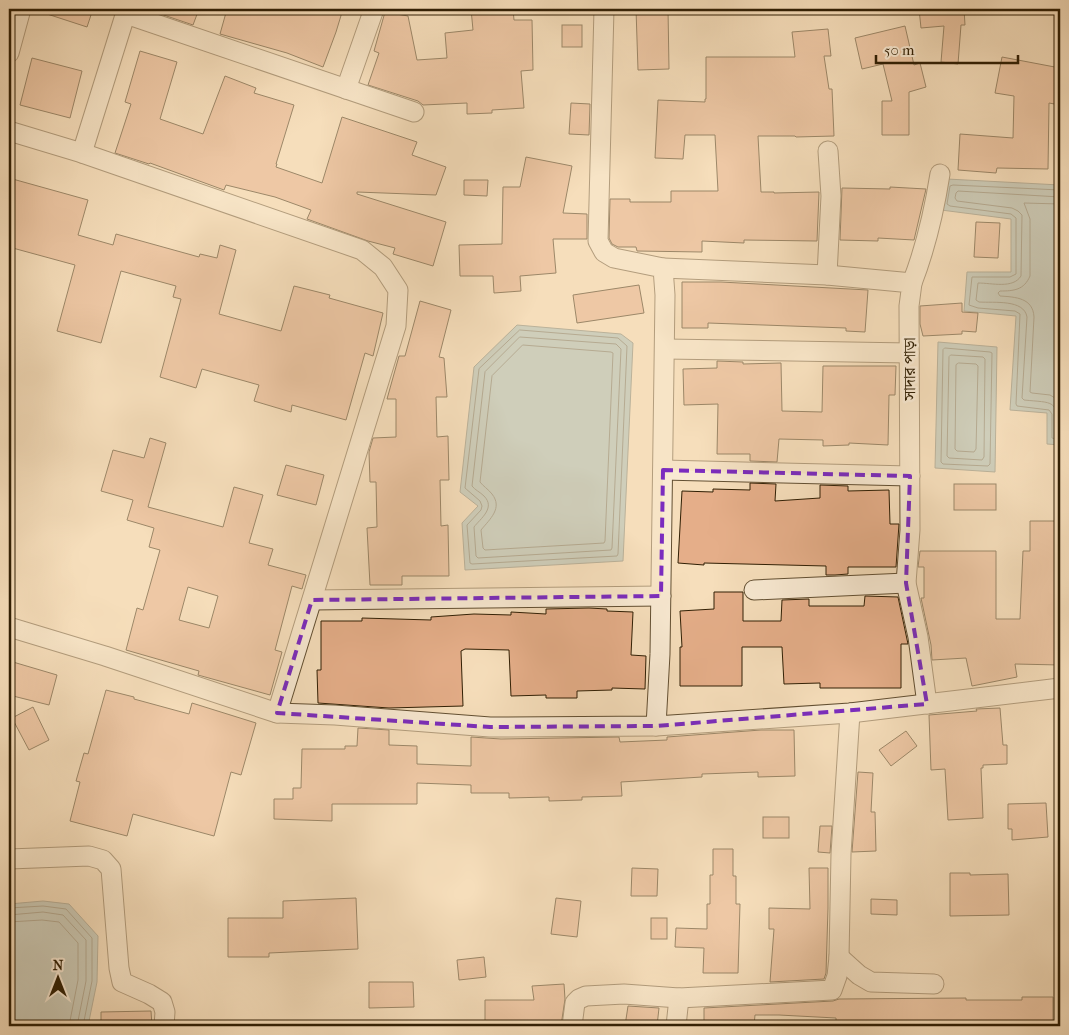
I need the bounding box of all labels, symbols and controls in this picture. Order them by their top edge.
scale bar [876,32,1019,64]
text: 50 m [884,41,915,59]
street label: সাদার পাড়া [900,338,919,401]
north arrow [32,952,82,1002]
text: N [53,957,64,974]

